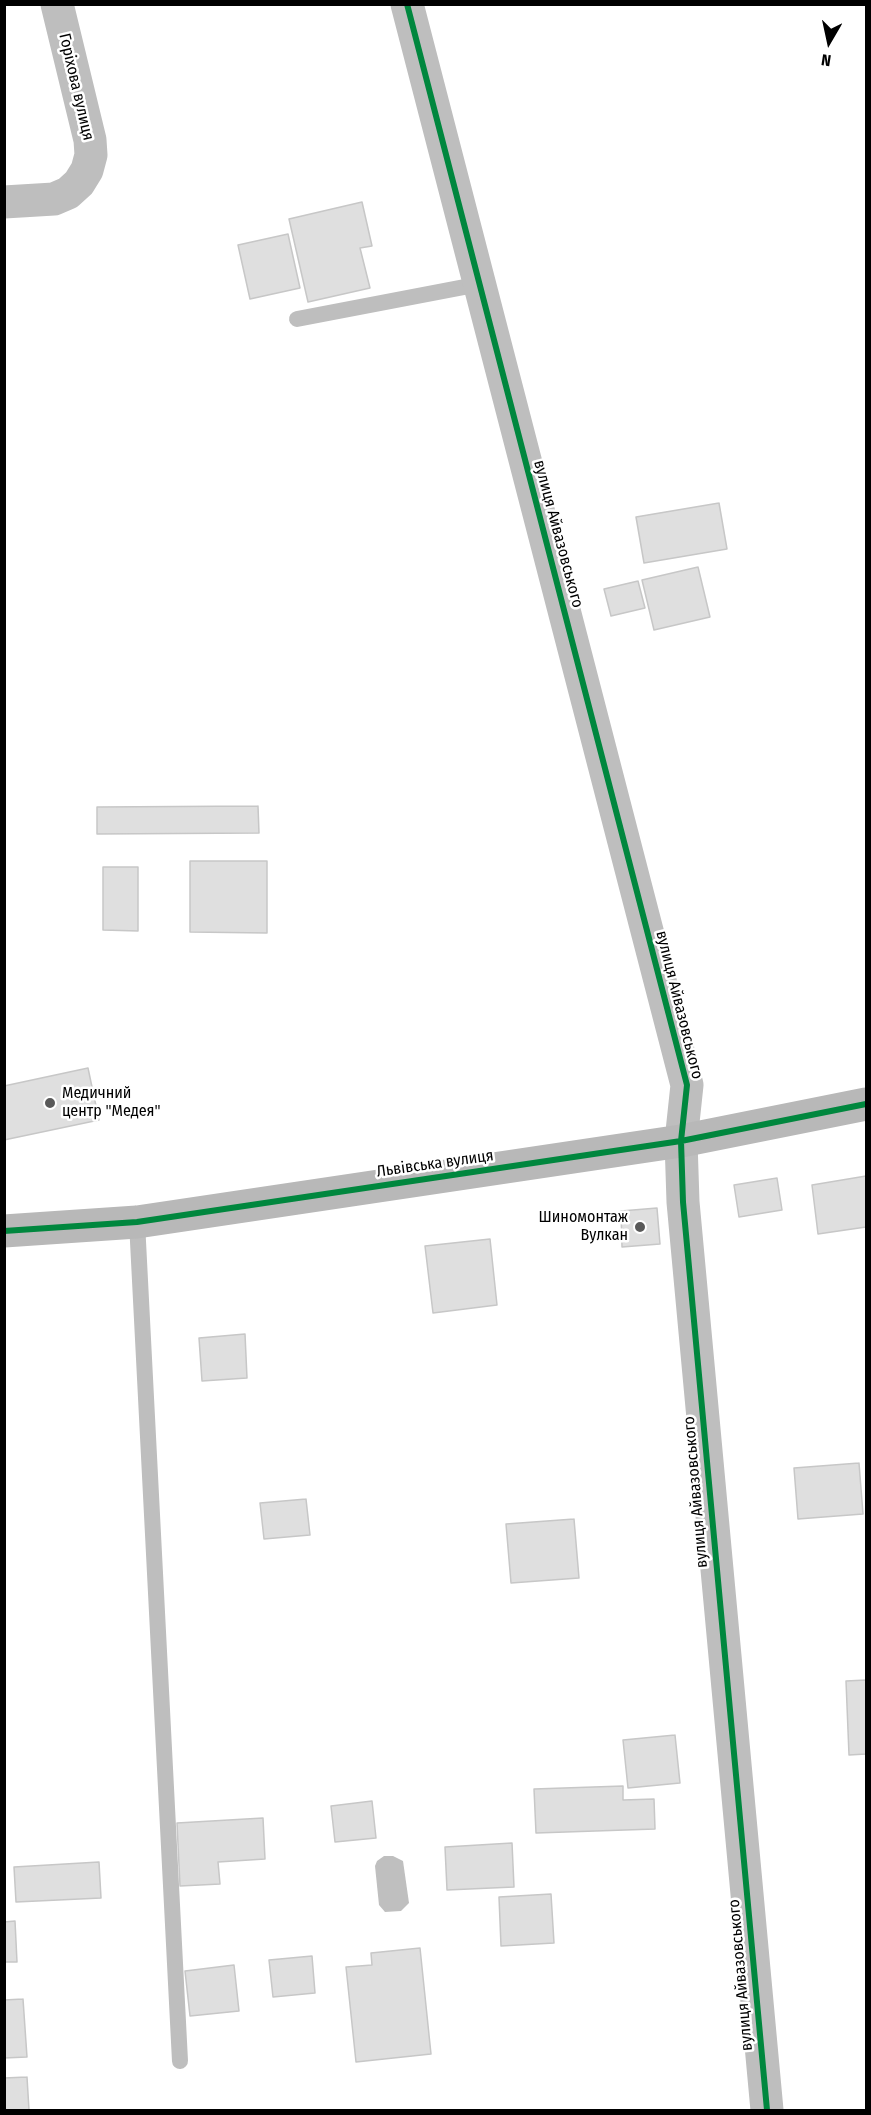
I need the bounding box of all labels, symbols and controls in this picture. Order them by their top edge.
north arrow [799,12,859,72]
street label: Горіхова вулиця [54,31,98,143]
text: N [820,50,832,70]
street label: вулиця Айвазовського [529,458,587,610]
street label: вулиця Айвазовського [651,929,707,1081]
place label: Медичний центр "Медея" [62,1084,160,1122]
marker: Медичний центр "Медея" [43,1096,57,1110]
street label: Львівська вулиця [375,1146,495,1182]
place label: Шиномонтаж Вулкан [539,1208,628,1246]
marker: Шиномонтаж Вулкан [633,1220,647,1234]
street label: вулиця Айвазовського [680,1415,712,1569]
street label: вулиця Айвазовського [725,1898,757,2052]

